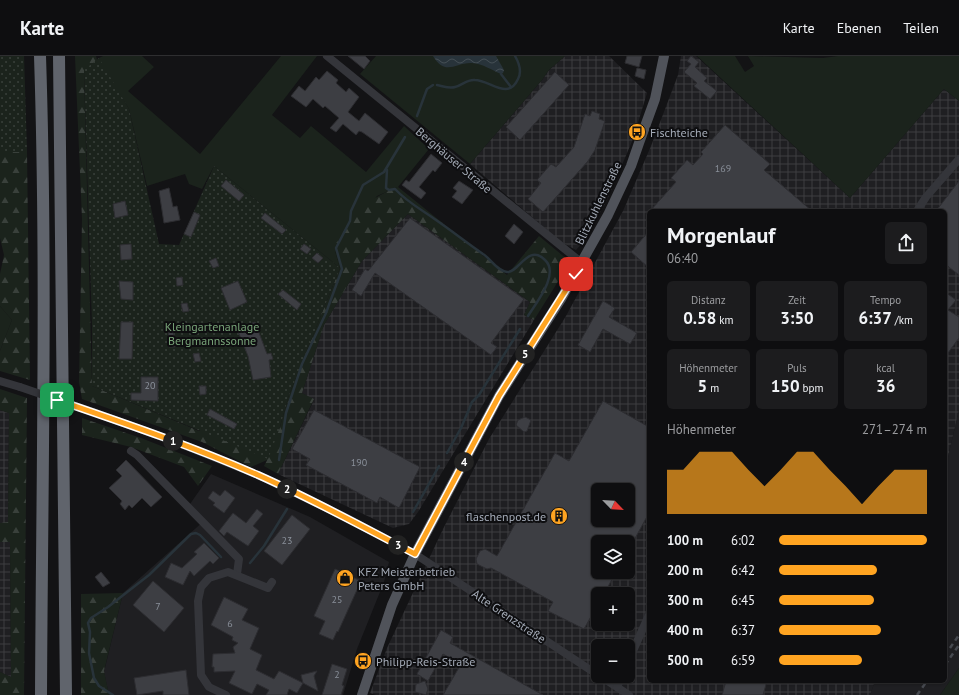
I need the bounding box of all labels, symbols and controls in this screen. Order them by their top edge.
text: Karte [20,16,64,40]
text: Karte [783,19,815,37]
text: Ebenen [837,19,881,37]
text: Teilen [903,19,939,37]
bus stop icon: Fischteiche [627,122,647,142]
street label: Berghäuser Straße [413,124,495,196]
place label: Fischteiche [650,125,708,140]
street label: Blitzkuhlenstraße [571,159,625,247]
house number: 169 [715,162,731,175]
text: Morgenlauf [667,221,775,249]
button: share [885,222,927,264]
text: 06:40 [667,250,698,267]
pin [559,257,593,291]
icon: check [565,263,587,285]
text: Distanz [691,293,726,307]
text: Zeit [788,293,806,307]
text: Tempo [870,293,901,307]
text: 0.58 [683,307,716,329]
text: 3:50 [780,307,814,329]
text: 6:37 [858,307,892,329]
text: km [716,313,733,327]
text: /km [892,313,913,327]
park label: Kleingartenanlage Bergmannssonne [165,319,259,348]
pin: 5 [515,344,535,364]
text: 5 [522,347,528,361]
text: Höhenmeter [679,361,738,375]
text: Puls [787,361,807,375]
text: kcal [876,361,895,375]
text: 5 [698,375,707,397]
text: 150 [771,375,800,397]
text: 36 [876,375,895,397]
house number: 20 [145,379,156,392]
text: m [707,381,719,395]
text: bpm [800,381,823,395]
pin [40,383,74,417]
icon: arrive [46,389,68,411]
text: Höhenmeter [667,421,736,438]
text: 271–274 m [862,421,927,438]
pin: 1 [163,431,183,451]
text: 1 [170,434,176,448]
pin: 4 [454,452,474,472]
text: 4 [461,455,467,469]
house number: 190 [351,456,368,469]
pin: 2 [277,479,297,499]
text: 2 [284,482,290,496]
north arrow [591,483,635,527]
map controls [591,483,635,683]
building icon: flaschenpost.de [549,506,569,526]
place label: flaschenpost.de [466,509,546,524]
text: 100 m [667,532,703,549]
text: 6:02 [731,532,755,549]
house number: 23 [282,534,292,547]
pin: 3 [388,535,408,555]
button: layers [591,535,635,579]
text: 3 [395,538,401,552]
text: 200 m [667,562,703,579]
text: 6:42 [731,562,755,579]
place label: KFZ Meisterbetrieb Peters GmbH [358,564,455,593]
shop icon: KFZ Meisterbetrieb Peters GmbH [335,568,355,588]
street label: Alte Grenzstraße [469,586,549,646]
button: + [591,587,635,631]
text: 300 m [667,592,703,609]
text: 6:45 [731,592,755,609]
house number: 25 [332,593,342,606]
house number: 7 [155,600,161,613]
house number: 6 [227,617,233,630]
text: 400 m [667,622,703,639]
text: 6:37 [731,622,755,639]
button: − [591,639,635,683]
bus stop icon: Philipp-Reis-Straße [353,651,373,671]
text: 500 m [667,652,703,669]
text: 6:59 [731,652,755,669]
place label: Philipp-Reis-Straße [376,654,475,669]
house number: 2 [334,668,340,681]

